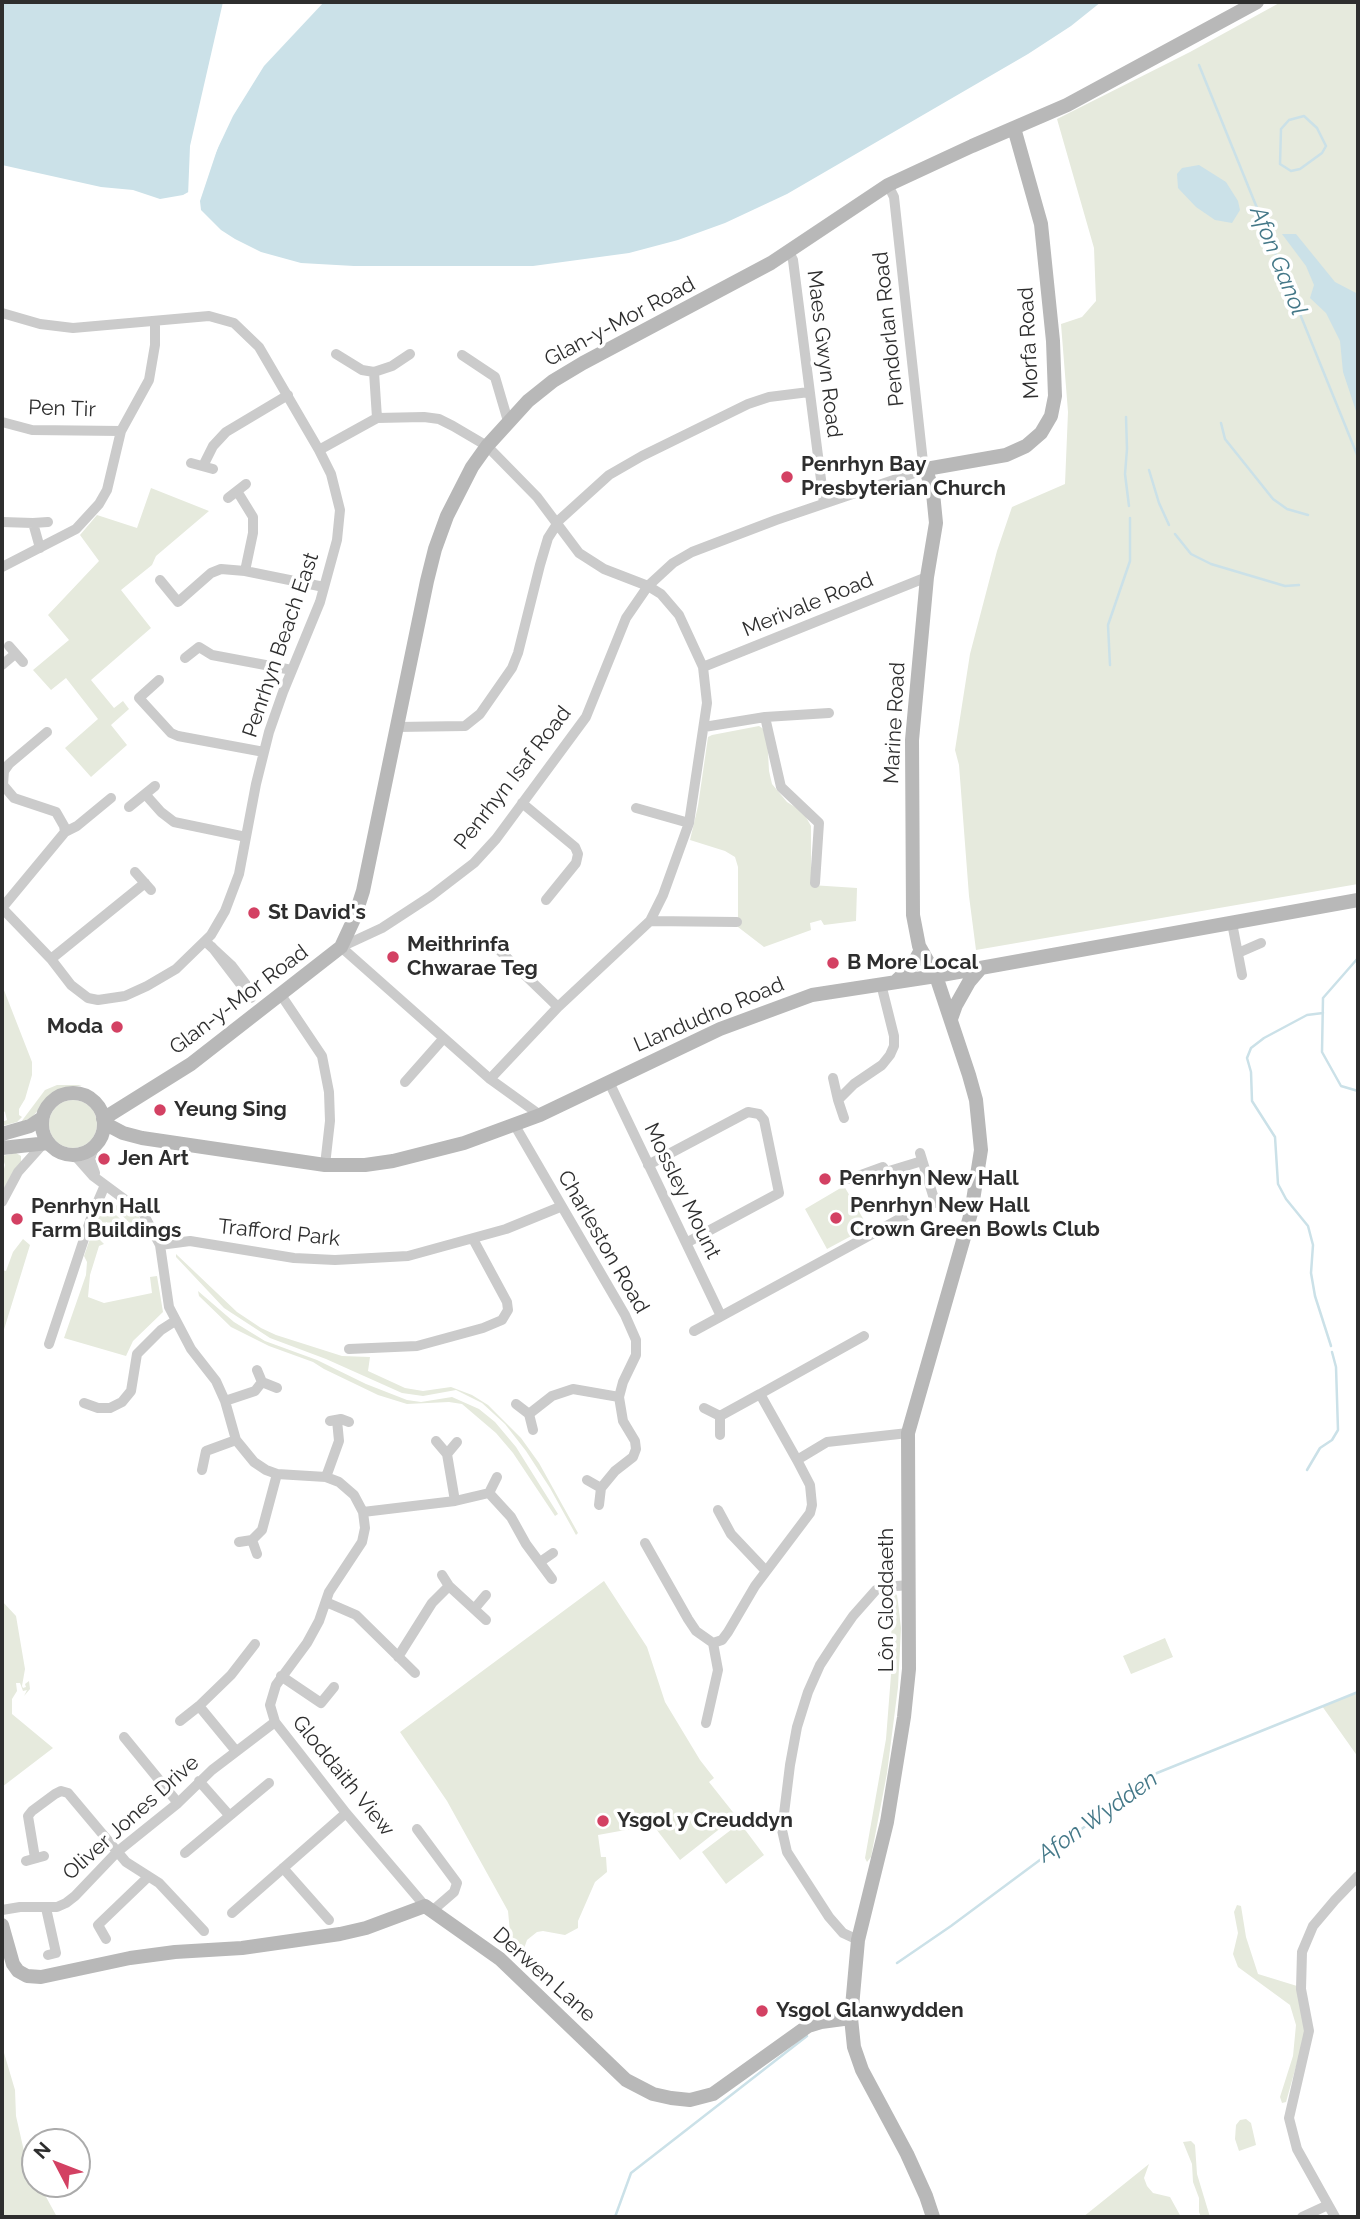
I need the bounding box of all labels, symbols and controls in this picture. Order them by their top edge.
water label: Afon Ganol [1244,202,1312,320]
street label: Pendorlan Road [868,250,910,408]
street label: Maes Gwyn Road [801,269,847,439]
street label: Glan-y-Mor Road [540,272,700,372]
street label: Morfa Road [1013,286,1045,400]
street label: Pen Tir [28,395,96,423]
place label: Penrhyn Bay Presbyterian Church [801,452,1006,502]
marker: Penrhyn Bay Presbyterian Church [779,469,795,485]
street label: Penrhyn Beach East [238,549,324,741]
street label: Merivale Road [739,567,877,643]
street label: Marine Road [879,661,911,785]
street label: Penrhyn Isaf Road [449,701,577,855]
place label: St David's [268,900,366,926]
marker: St David's [246,905,262,921]
place label: Meithrinfa Chwarae Teg [407,932,538,982]
street label: Glan-y-Mor Road [165,940,313,1060]
marker: Meithrinfa Chwarae Teg [385,949,401,965]
place label: B More Local [847,950,978,976]
marker: B More Local [825,955,841,971]
street label: Llandudno Road [630,972,788,1058]
place label: Moda [47,1014,103,1040]
marker: Moda [109,1019,125,1035]
place label: Yeung Sing [174,1097,287,1123]
marker: Yeung Sing [152,1102,168,1118]
street label: Mossley Mount [638,1119,726,1263]
place label: Jen Art [118,1146,189,1172]
marker: Jen Art [96,1151,112,1167]
street label: Charleston Road [552,1166,654,1318]
place label: Penrhyn New Hall [839,1166,1019,1192]
marker: Penrhyn New Hall [817,1171,833,1187]
place label: Penrhyn New Hall Crown Green Bowls Club [850,1193,1100,1243]
place label: Penrhyn Hall Farm Buildings [31,1194,181,1244]
marker: Penrhyn New Hall Crown Green Bowls Club [828,1210,844,1226]
marker: Penrhyn Hall Farm Buildings [9,1211,25,1227]
street label: Trafford Park [217,1214,341,1252]
street label: Lôn Gloddaeth [874,1528,900,1672]
street label: Gloddaith View [287,1711,399,1841]
street label: Oliver Jones Drive [58,1750,204,1886]
water label: Afon Wydden [1033,1766,1163,1868]
place label: Ysgol y Creuddyn [617,1808,793,1834]
marker: Ysgol y Creuddyn [595,1813,611,1829]
street label: Derwen Lane [487,1922,601,2028]
place label: Ysgol Glanwydden [776,1998,964,2024]
marker: Ysgol Glanwydden [754,2003,770,2019]
north arrow [21,2128,91,2198]
text: N [29,2138,55,2163]

